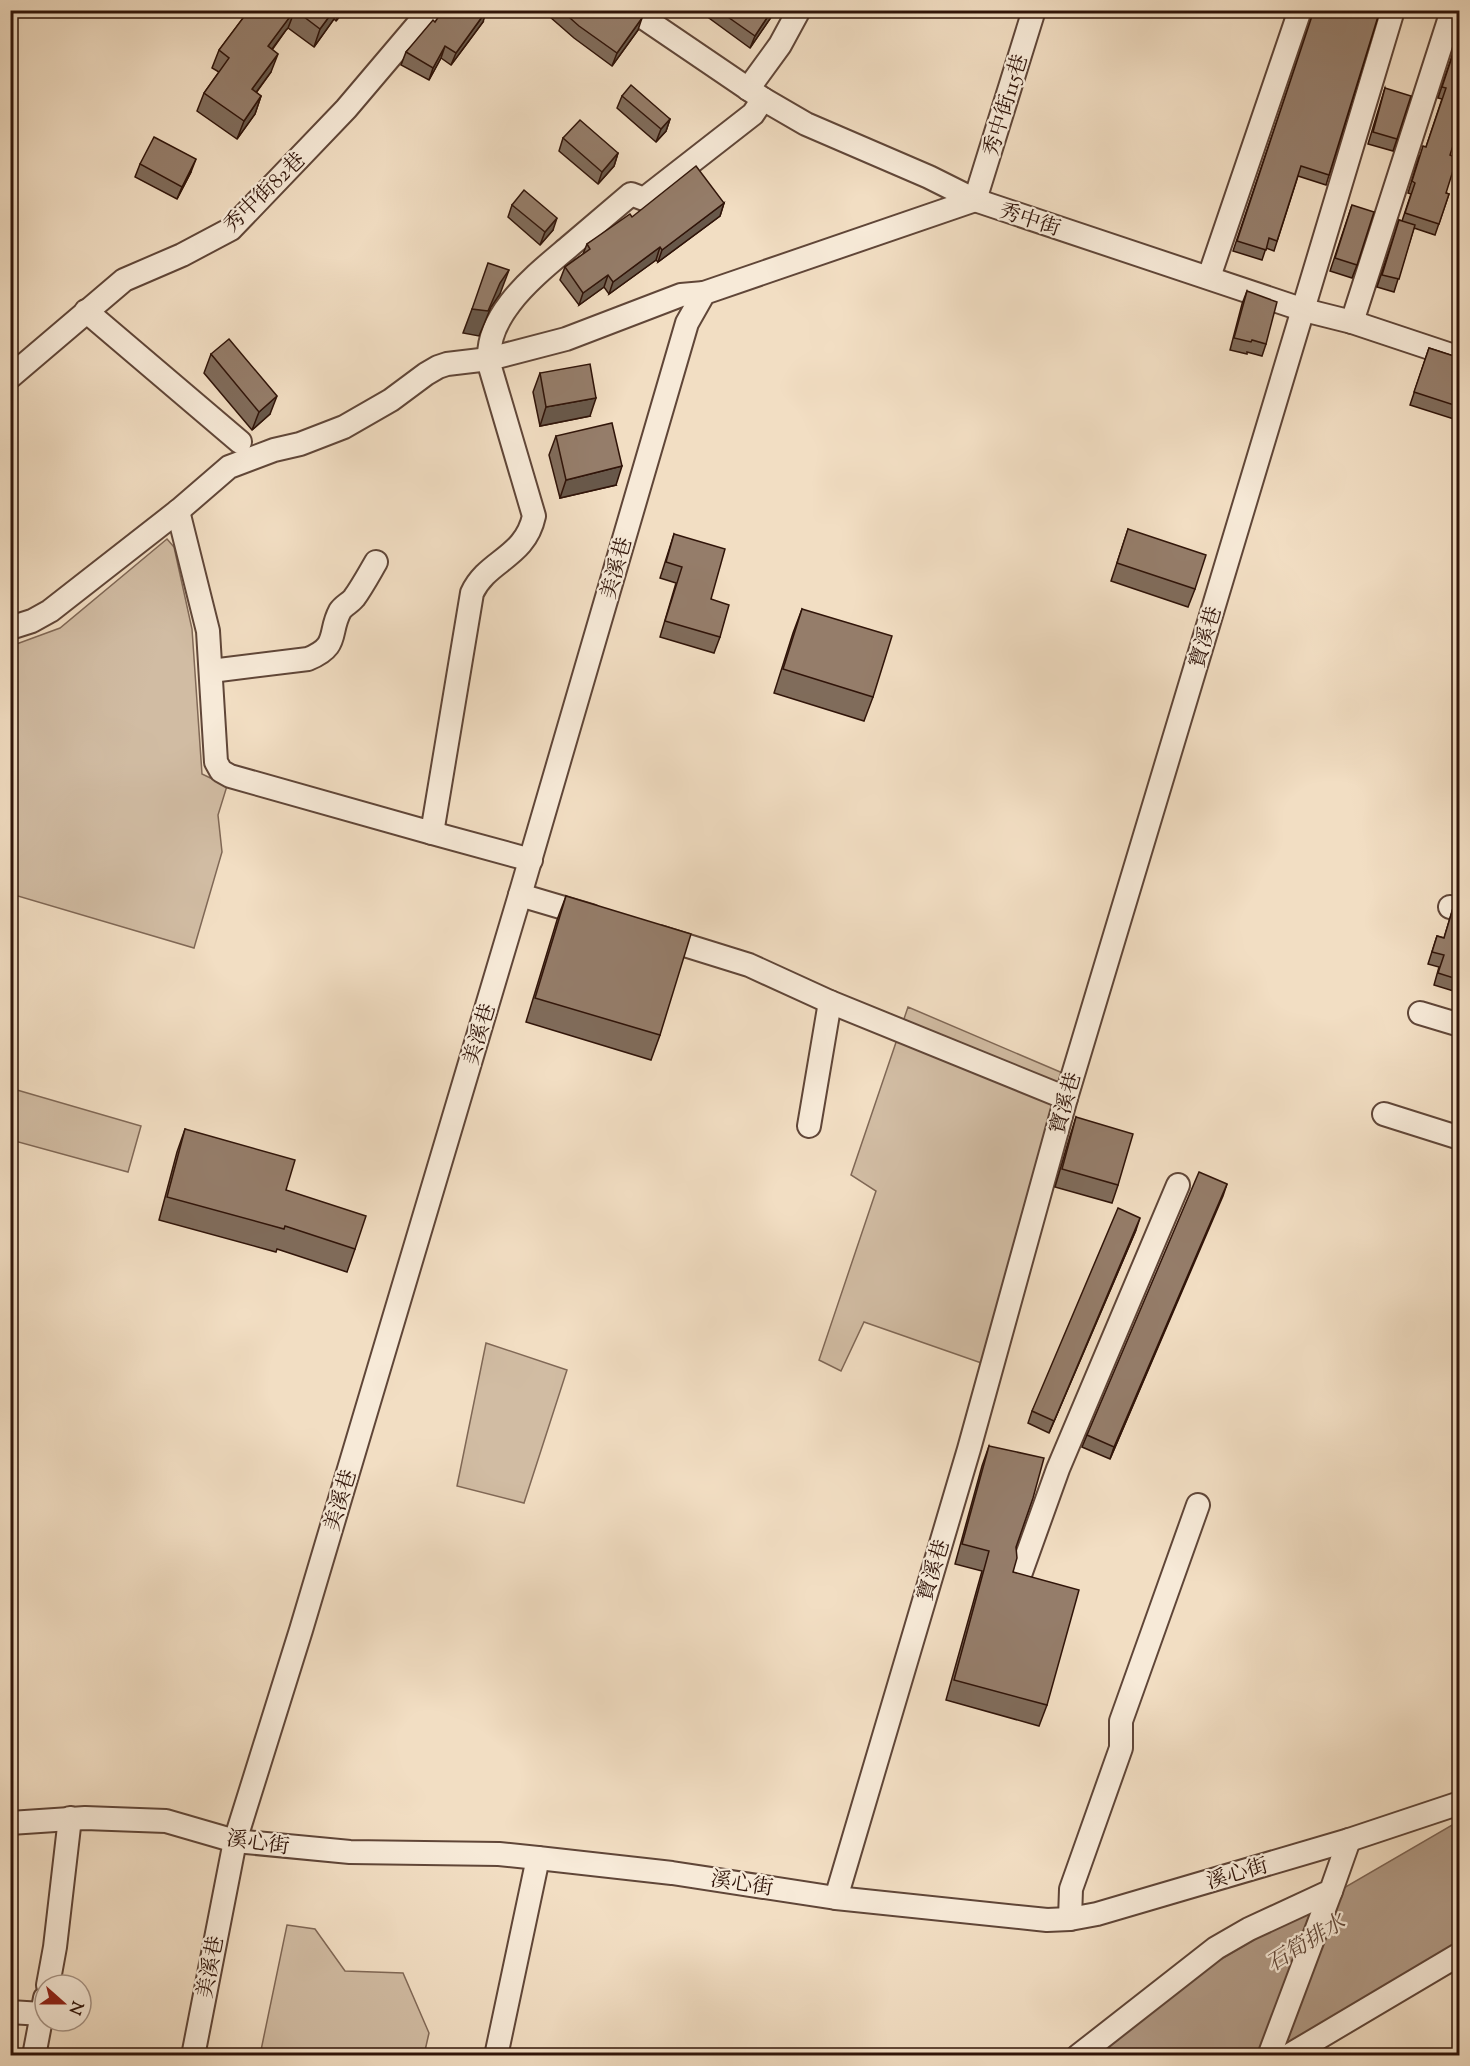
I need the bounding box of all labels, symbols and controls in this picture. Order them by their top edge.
street label: 秀中街115巷 [977,51,1037,160]
street label: 秀中街82巷 [218,146,313,240]
street label: 秀中街 [995,197,1064,245]
street label: 美溪巷 [595,534,641,603]
street label: 寶溪巷 [1183,603,1230,672]
street label: 美溪巷 [457,1000,504,1069]
street label: 寶溪巷 [1044,1069,1090,1138]
street label: 美溪巷 [318,1466,365,1535]
street label: 寶溪巷 [911,1536,958,1605]
street label: 溪心街 [224,1825,291,1863]
street label: 溪心街 [1203,1852,1272,1898]
street label: 溪心街 [708,1865,775,1905]
water label: 石筍排水 [1261,1907,1354,1981]
street label: 美溪巷 [191,1934,233,2001]
north arrow [33,1973,93,2033]
text: N [62,1997,88,2018]

